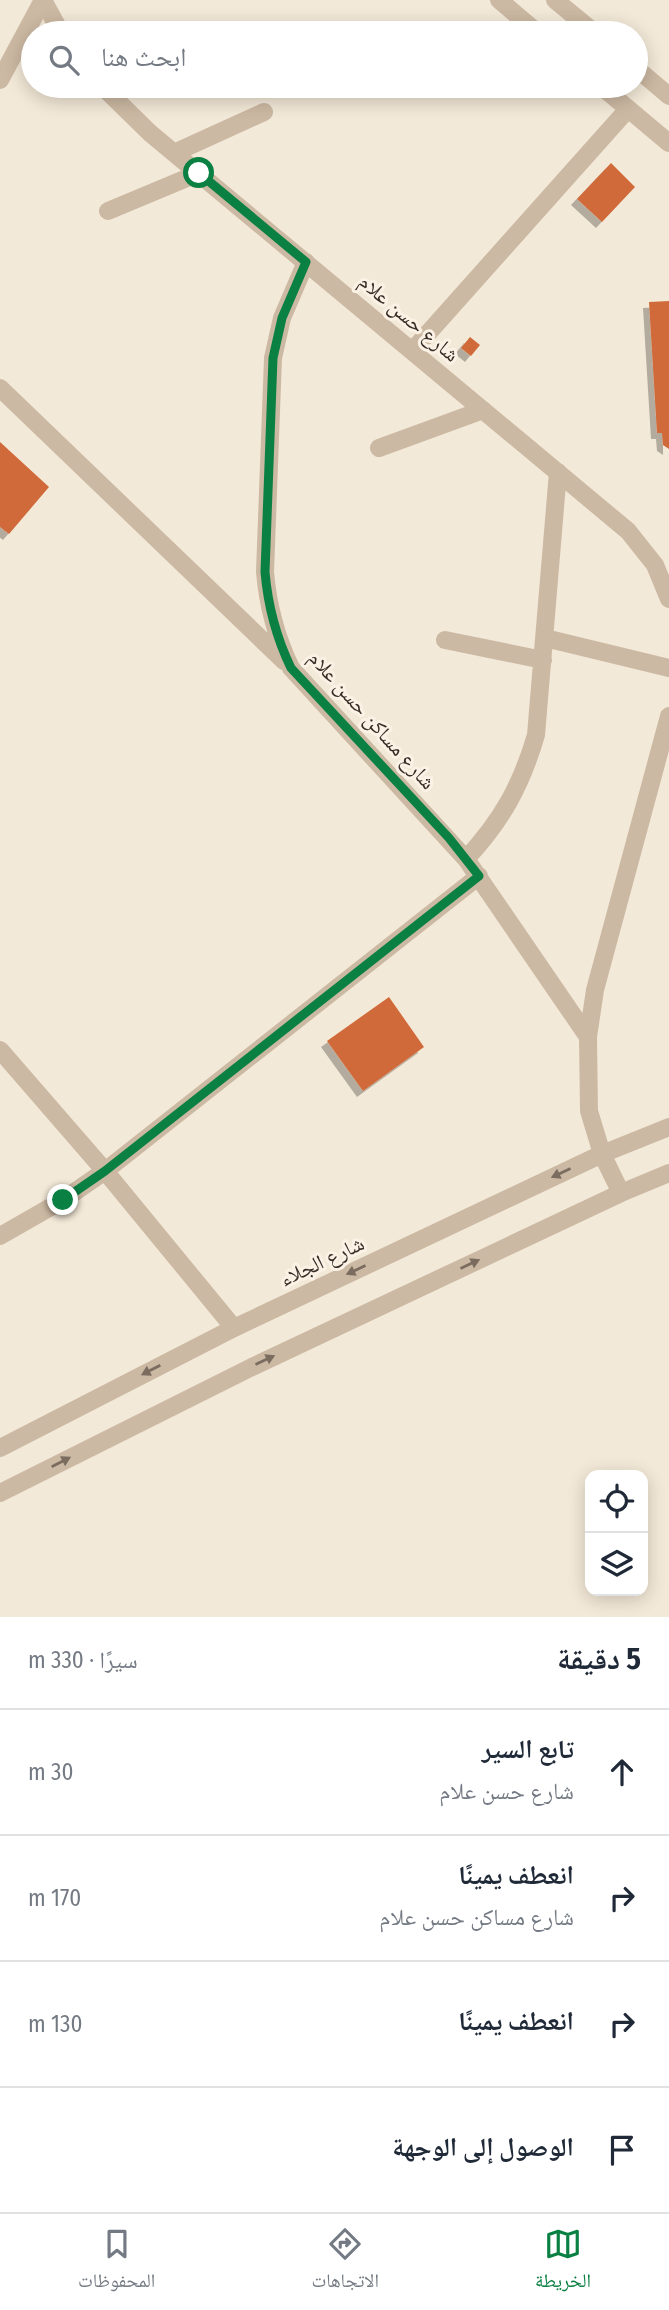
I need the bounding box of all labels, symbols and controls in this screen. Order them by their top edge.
search box [21,21,648,98]
icon: search [45,41,83,79]
text: ابحث هنا [101,42,186,73]
route start [183,157,214,188]
street label: شارع حسن علام [353,268,464,368]
street label: شارع مساكن حسن علام [302,645,441,795]
one-way arrow [551,1167,571,1179]
route end [47,1184,78,1215]
street label: شارع الجلاء [276,1230,368,1292]
one-way arrow [460,1258,480,1269]
one-way arrow [345,1265,366,1276]
one-way arrow [254,1355,275,1366]
one-way arrow [141,1364,161,1376]
one-way arrow [51,1457,71,1468]
map controls [585,1470,648,1596]
button: locate [585,1470,648,1533]
button: layers [585,1533,648,1596]
text: 5 دقيقة [557,1641,641,1677]
text: سيرًا · 330 m [28,1646,138,1674]
text: تابع السير [482,1734,574,1765]
icon: ahead [603,1753,641,1791]
text: 30 m [28,1758,73,1786]
text: شارع حسن علام [439,1777,574,1805]
text: انعطف يمينًا [458,1860,574,1891]
icon: right [603,1879,641,1917]
text: 170 m [28,1884,81,1912]
text: شارع مساكن حسن علام [379,1903,574,1931]
icon: right [603,2005,641,2043]
text: انعطف يمينًا [458,2006,574,2037]
text: 130 m [28,2010,82,2038]
icon: arrive [603,2131,641,2169]
text: الوصول إلى الوجهة [392,2132,574,2163]
tab: المحفوظات [78,2225,155,2299]
tab: الاتجاهات [311,2225,379,2299]
tab: الخريطة [535,2225,591,2299]

